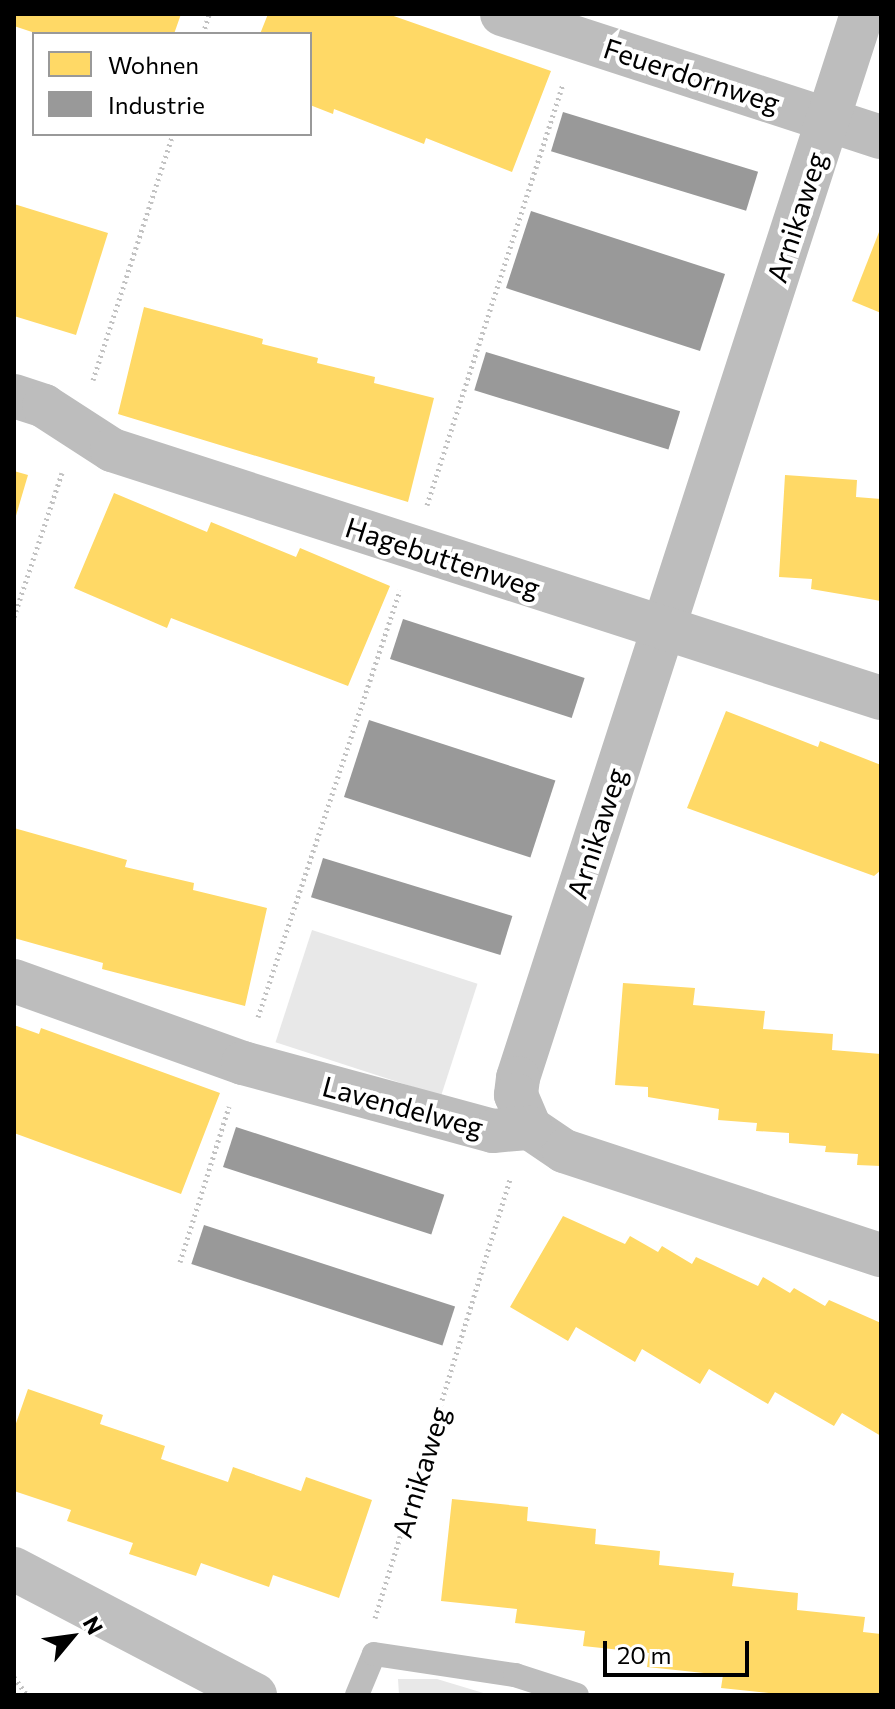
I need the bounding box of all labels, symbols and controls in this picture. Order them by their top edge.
street label: Feuerdornweg [600,31,784,119]
legend [32,32,312,136]
text: Wohnen [108,50,199,79]
text: Industrie [108,90,205,119]
street label: Arnikaweg [759,148,833,286]
street label: Hagebuttenweg [341,510,545,604]
street label: Arnikaweg [559,764,633,902]
street label: Lavendelweg [319,1068,487,1144]
street label: Arnikaweg [384,1402,456,1542]
north arrow [32,1597,112,1677]
text: N [78,1611,109,1639]
scale bar [607,1625,753,1675]
text: 20 m [617,1640,671,1669]

